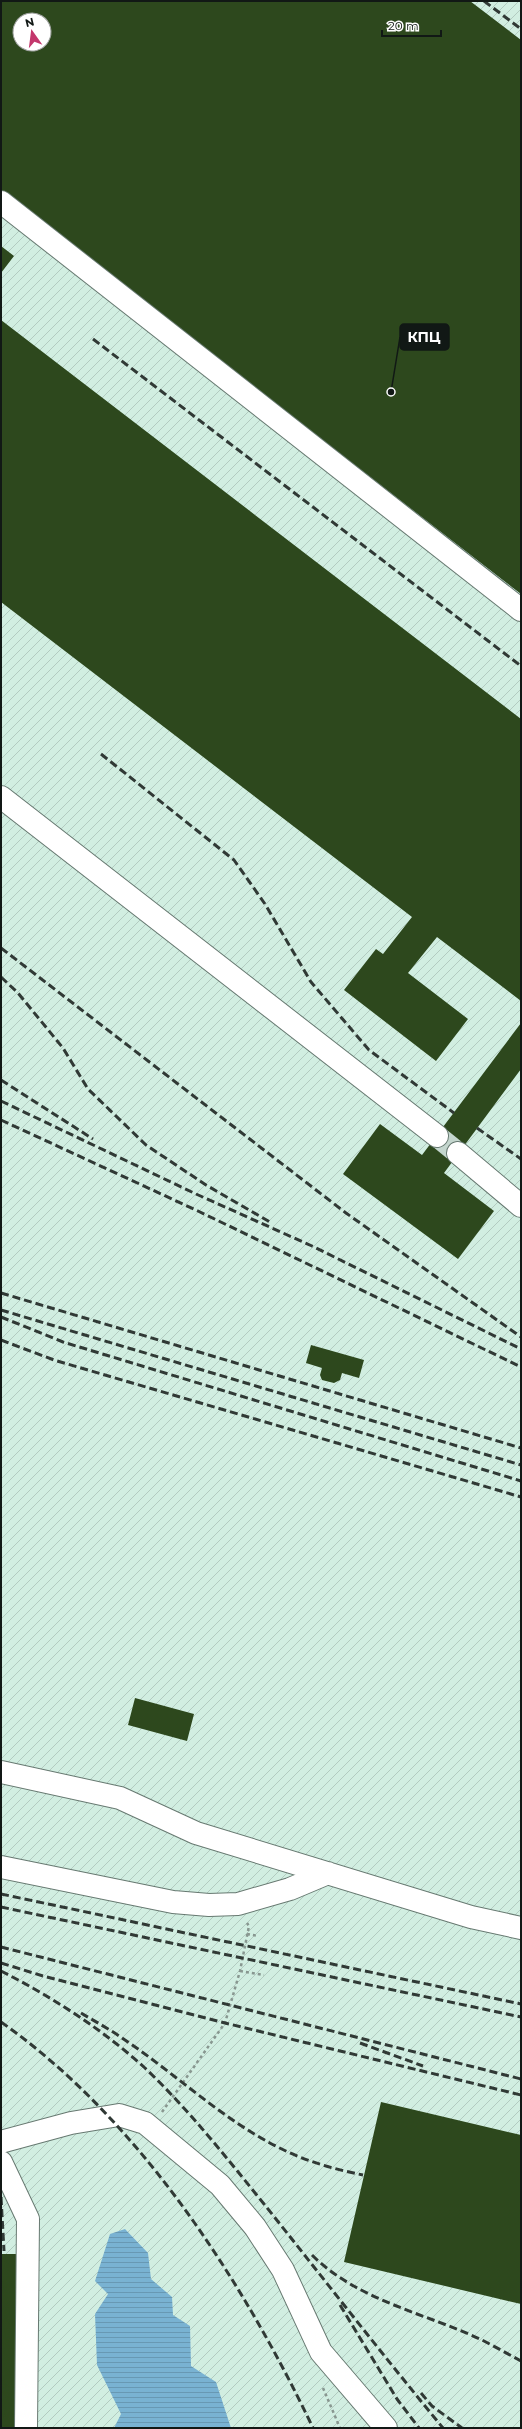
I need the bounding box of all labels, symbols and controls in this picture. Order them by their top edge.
north arrow [12,12,52,52]
scale bar [382,12,441,38]
text: N [24,14,36,30]
text: 20 m [388,18,419,33]
callout: КПЦ [400,324,449,350]
text: КПЦ [407,328,441,346]

